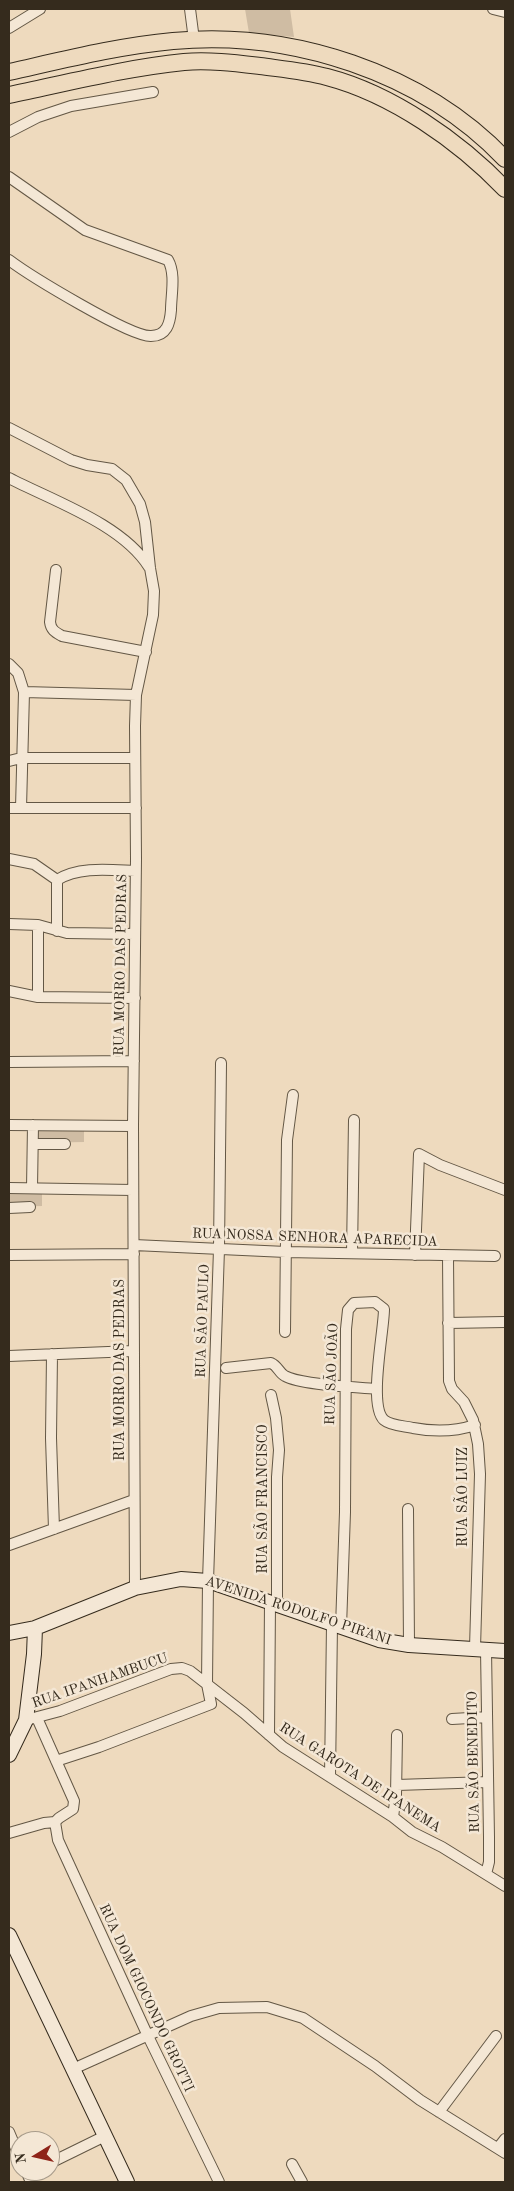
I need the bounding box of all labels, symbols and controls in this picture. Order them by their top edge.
street label: RUA MORRO DAS PEDRAS [111,874,131,1056]
street label: RUA NOSSA SENHORA APARECIDA [192,1225,438,1251]
street label: RUA SÃO PAULO [193,1264,213,1378]
street label: RUA MORRO DAS PEDRAS [112,1279,128,1461]
street label: RUA SÃO JOÃO [322,1323,342,1425]
street label: RUA SÃO FRANCISCO [255,1424,271,1574]
street label: RUA SÃO LUIZ [455,1447,471,1547]
street label: AVENIDA RODOLFO PIRANI [203,1573,393,1649]
street label: RUA IPANHAMBUCU [30,1650,170,1712]
street label: RUA SÃO BENEDITO [464,1691,484,1833]
street label: RUA GAROTA DE IPANEMA [276,1719,444,1837]
street label: RUA DOM GIOCONDO GROTTI [95,1901,197,2095]
north arrow [10,2131,60,2181]
text: N [13,2152,29,2165]

